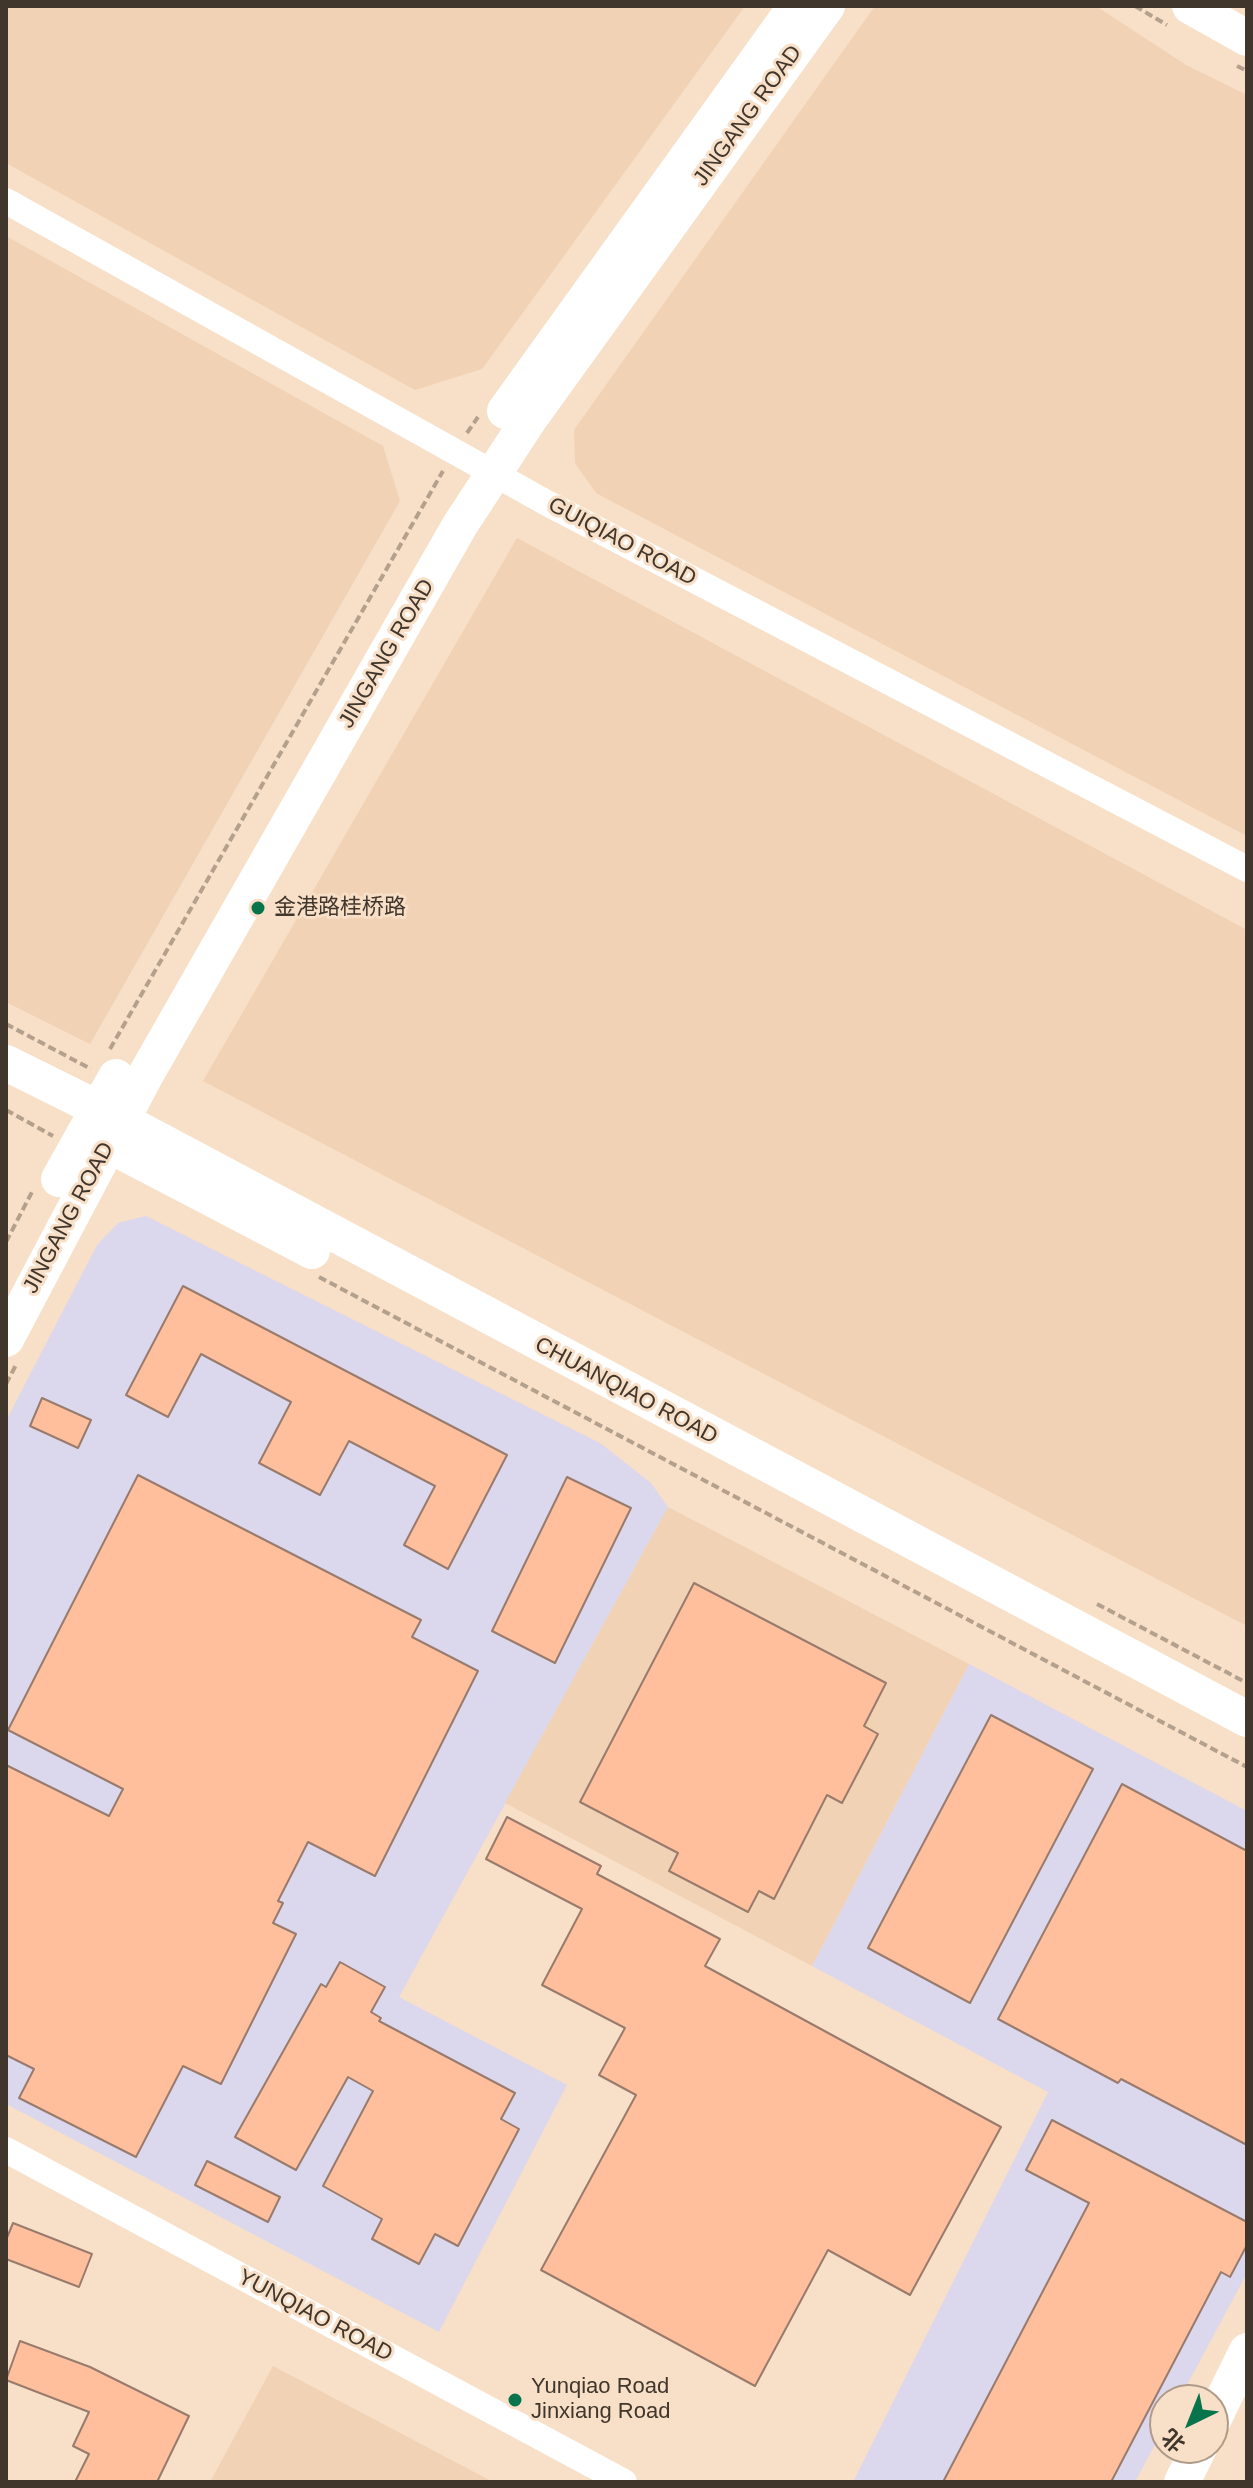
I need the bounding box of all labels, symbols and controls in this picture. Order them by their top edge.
street label: JINGANG ROAD [688,41,808,191]
street label: GUIQIAO ROAD [543,492,701,592]
street label: JINGANG ROAD [334,575,440,733]
place label: 金港路桂桥路 [274,895,406,921]
marker: 金港路桂桥路 [249,899,267,917]
street label: JINGANG ROAD [18,1138,120,1298]
street label: CHUANQIAO ROAD [530,1332,722,1450]
street label: YUNQIAO ROAD [233,2264,397,2368]
place label: Yunqiao Road Jinxiang Road [531,2374,670,2426]
north arrow [1149,2384,1229,2464]
marker: Yunqiao Road Jinxiang Road [506,2391,524,2409]
text: 北 [1157,2424,1190,2457]

